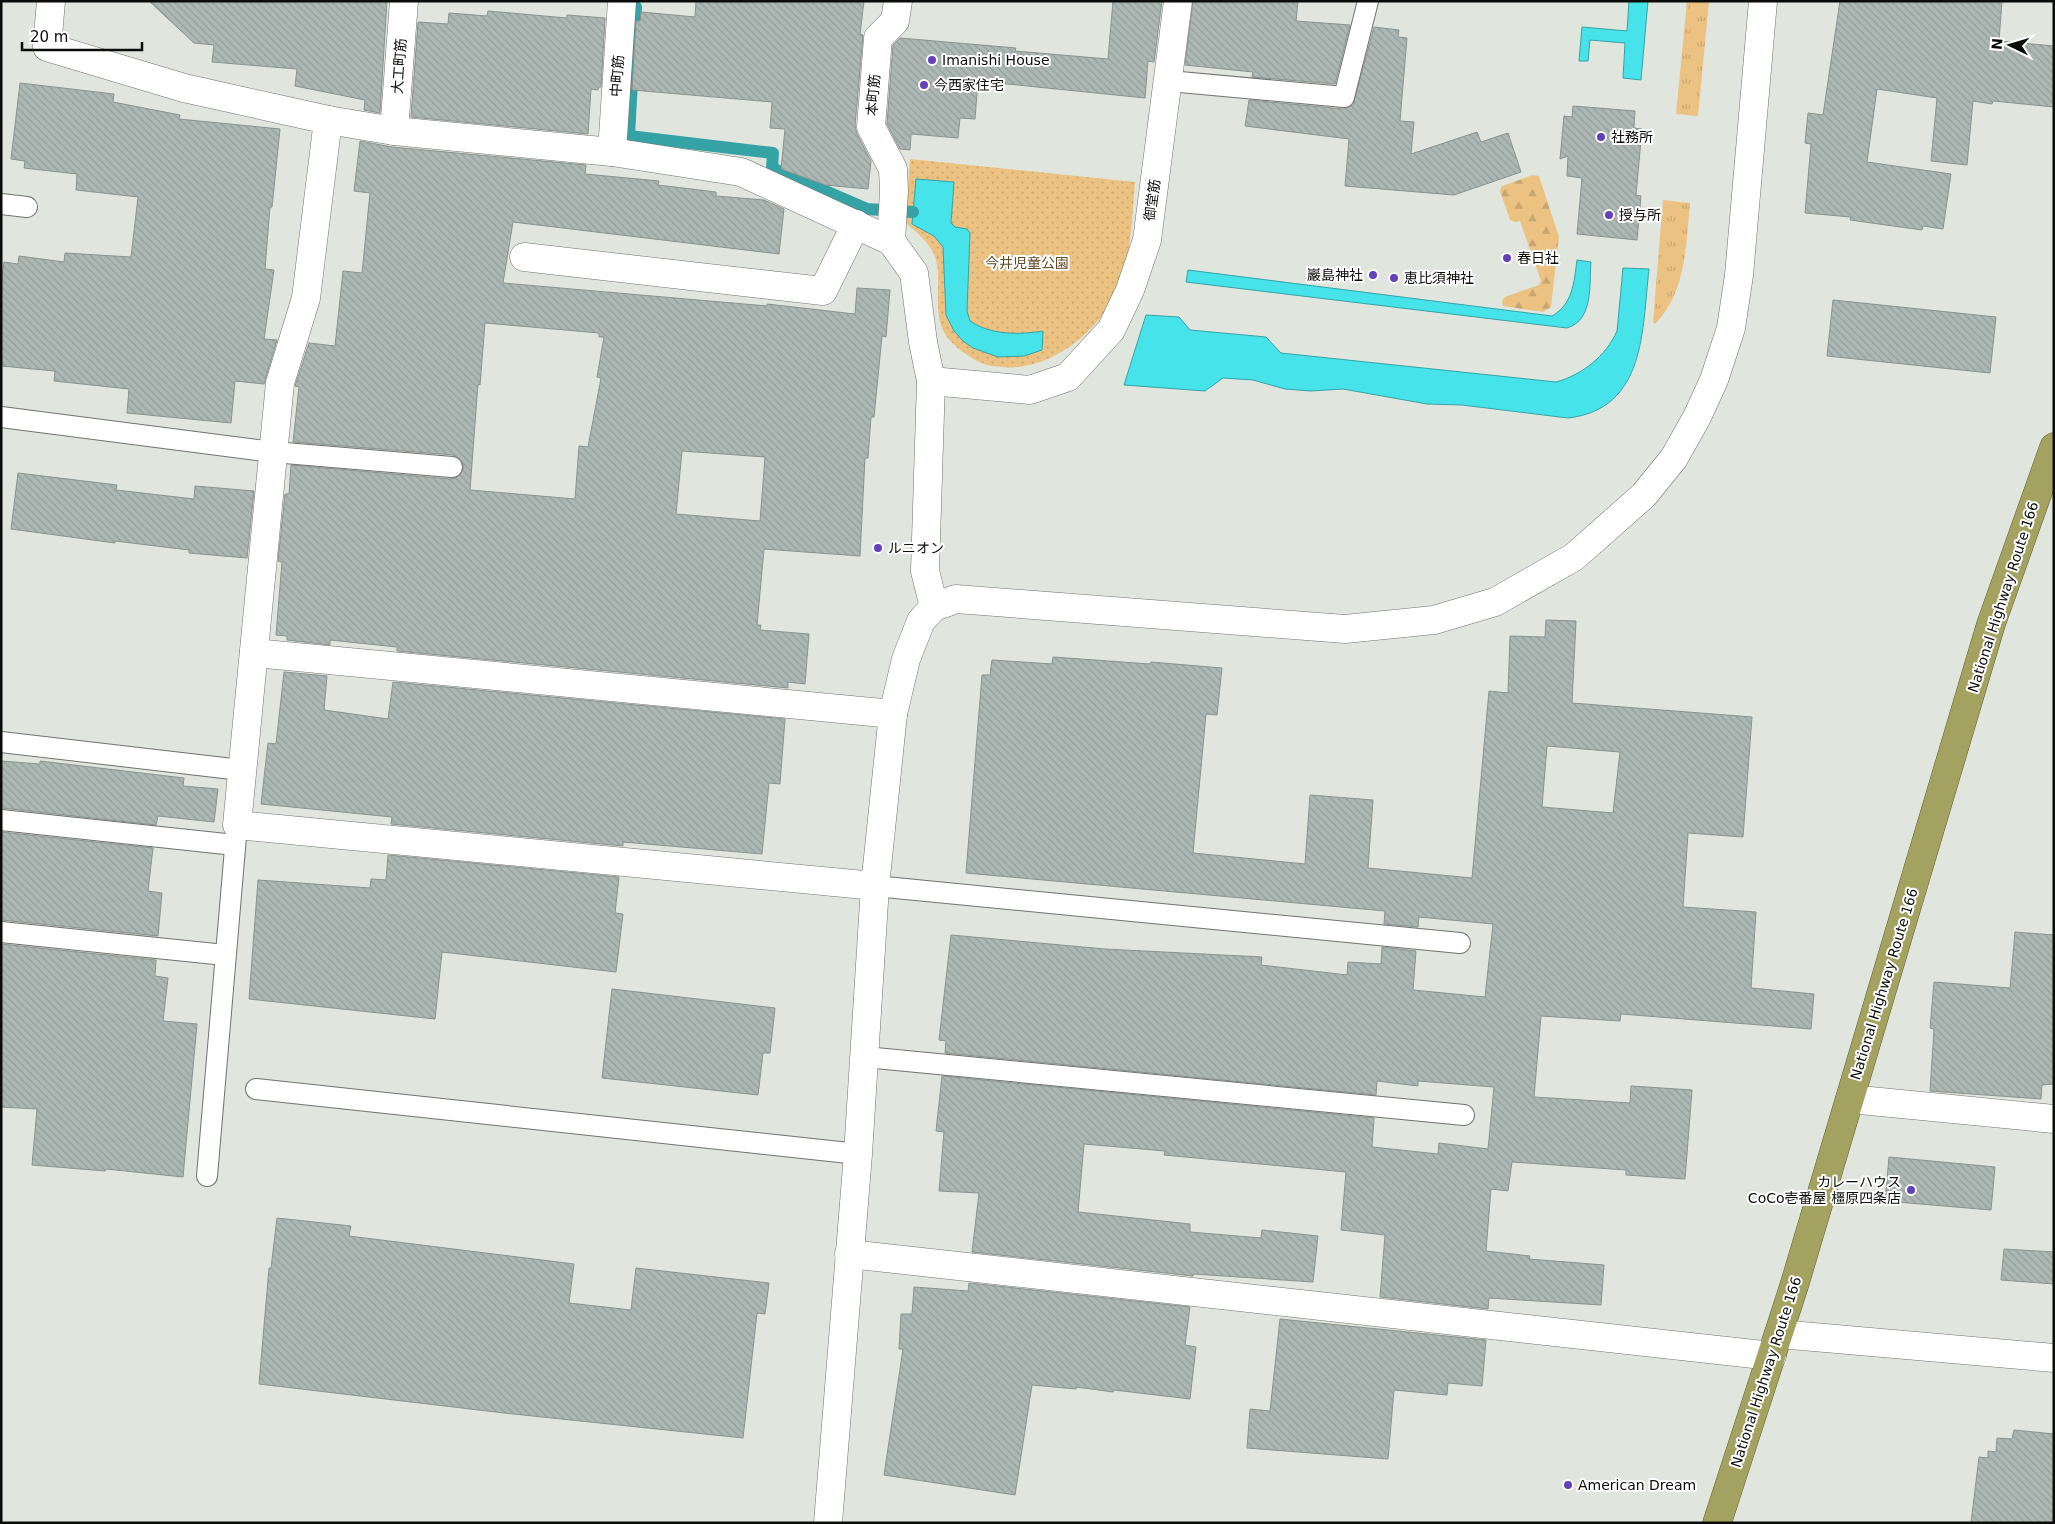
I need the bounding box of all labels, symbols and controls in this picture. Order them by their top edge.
scale bar [22,20,142,52]
north arrow [1985,20,2035,70]
text: 20 m [30,28,68,46]
text: N [1989,37,2006,50]
street label: 大工町筋 [389,38,409,94]
place label: Imanishi House [942,52,1050,68]
street label: 中町筋 [608,54,626,98]
marker: Imanishi House [926,54,938,66]
street label: 本町筋 [863,73,883,117]
place label: 今西家住宅 [934,77,1004,93]
marker: 今西家住宅 [918,79,930,91]
place label: 社務所 [1611,129,1653,145]
marker: 社務所 [1595,131,1607,143]
street label: 御堂筋 [1141,178,1163,222]
place label: 授与所 [1619,207,1661,223]
marker: 授与所 [1603,209,1615,221]
place label: 春日社 [1517,250,1559,266]
marker: 春日社 [1501,252,1513,264]
park label: 今井児童公園 [985,255,1069,271]
place label: 巖島神社 [1307,267,1363,283]
marker: 巖島神社 [1367,269,1379,281]
place label: 恵比須神社 [1404,270,1474,286]
marker: 恵比須神社 [1388,272,1400,284]
street label: National Highway Route 166 [1965,500,2041,694]
place label: ルニオン [888,540,944,556]
marker: ルニオン [872,542,884,554]
street label: National Highway Route 166 [1847,886,1921,1082]
place label: カレーハウス CoCo壱番屋 橿原四条店 [1748,1174,1901,1206]
marker: カレーハウス CoCo壱番屋 橿原四条店 [1905,1184,1917,1196]
street label: National Highway Route 166 [1728,1275,1804,1469]
place label: American Dream [1578,1477,1696,1493]
marker: American Dream [1562,1479,1574,1491]

